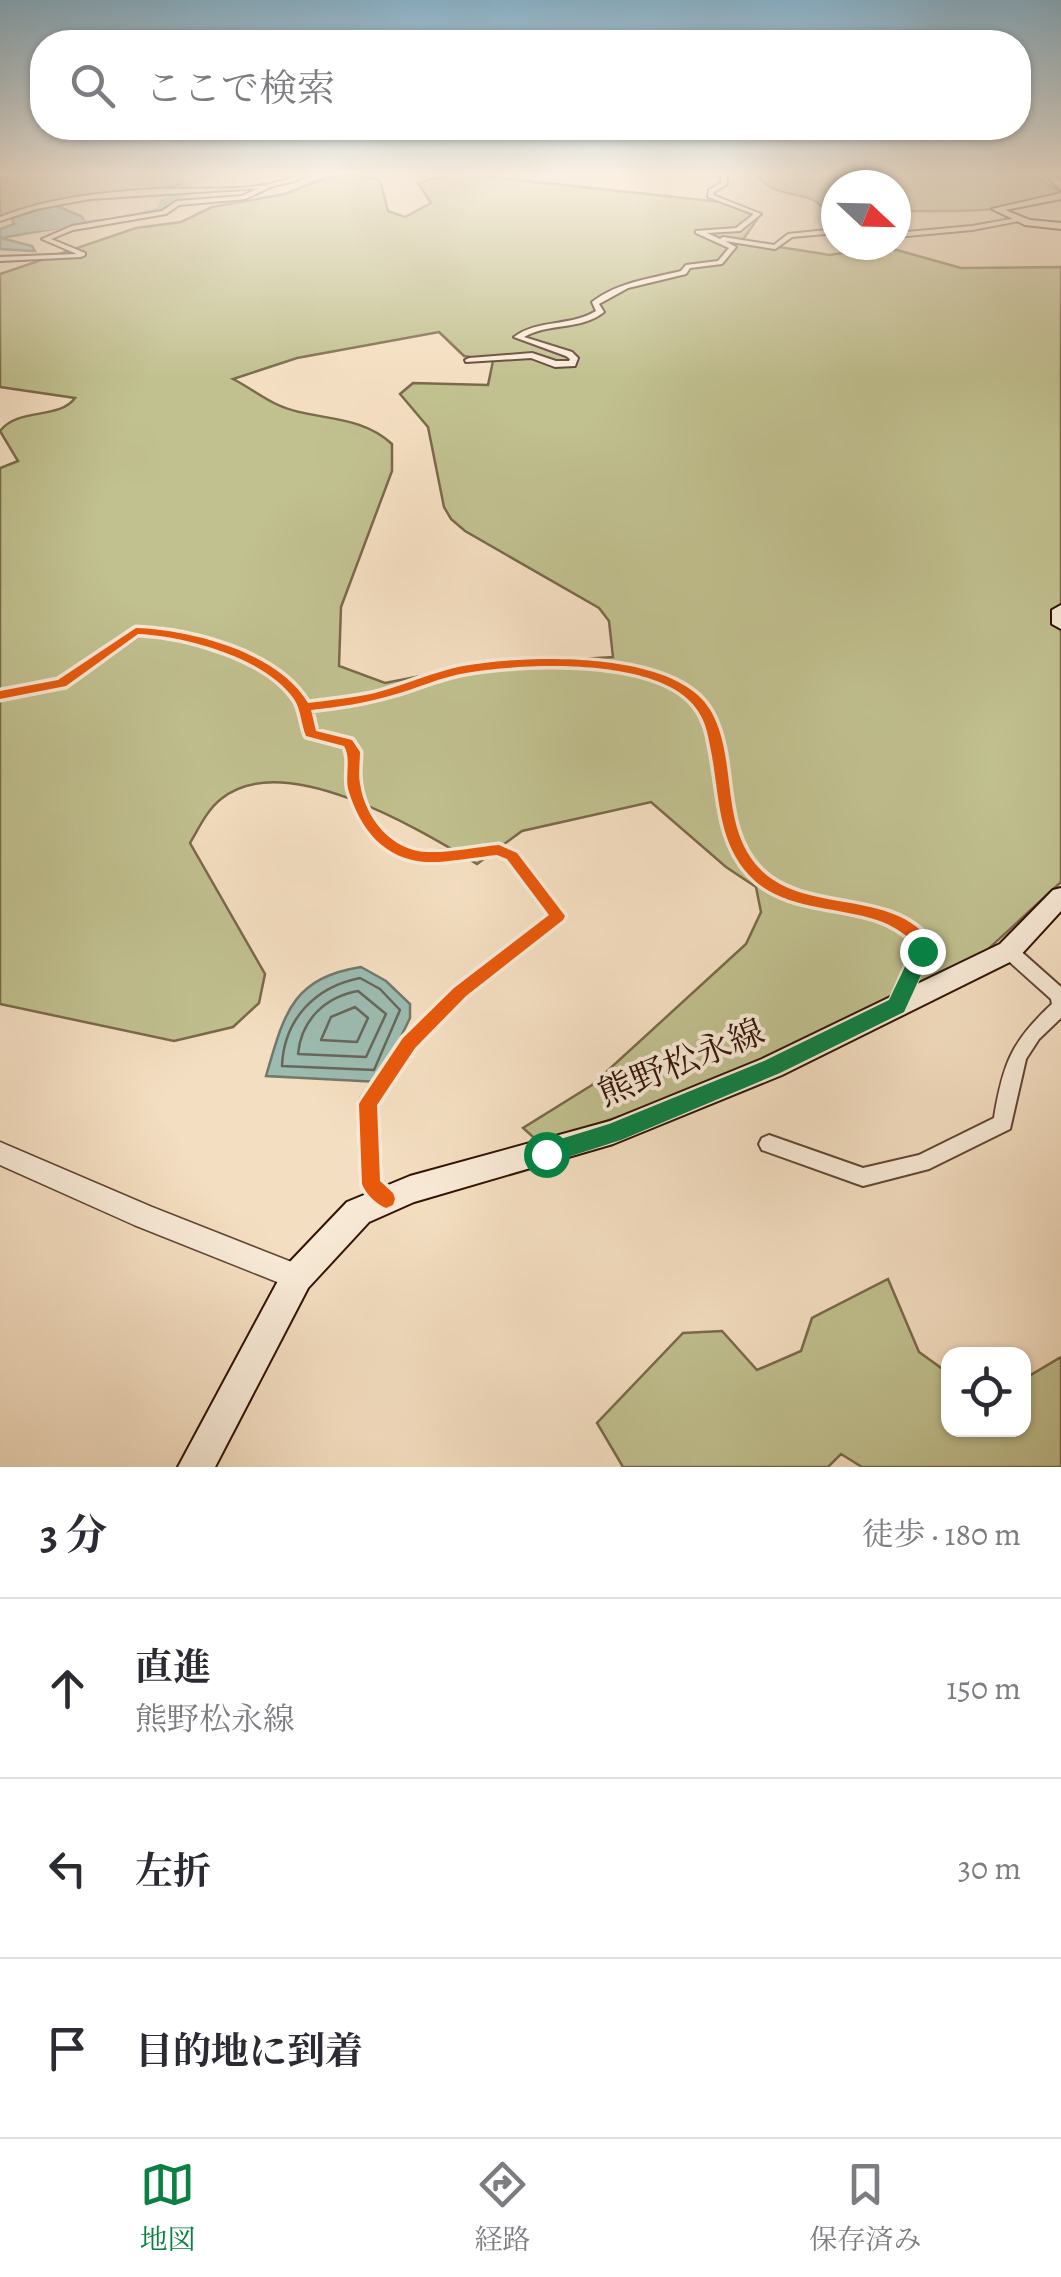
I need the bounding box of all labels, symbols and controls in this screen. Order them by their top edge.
search box [30,30,1031,140]
icon: search [65,58,120,113]
text: ここで検索 [145,62,335,114]
north arrow [821,170,911,260]
route end [900,929,946,975]
street label: 熊野松永線 [591,1007,771,1117]
route start [524,1132,570,1178]
map controls [941,1347,1031,1437]
button: locate [941,1347,1031,1437]
text: 3 分 [40,1506,107,1563]
text: 徒歩 · 180 m [862,1512,1021,1556]
text: 直進 [135,1641,211,1693]
icon: ahead [40,1661,95,1716]
text: 150 m [946,1666,1021,1710]
text: 熊野松永線 [135,1697,295,1741]
icon: left [40,1841,95,1896]
text: 左折 [135,1845,211,1897]
text: 30 m [958,1846,1021,1890]
icon: arrive [40,2021,95,2076]
text: 目的地に到着 [135,2025,363,2077]
tab: 地図 [139,2157,196,2259]
tab: 経路 [474,2157,531,2259]
tab: 保存済み [809,2157,922,2259]

